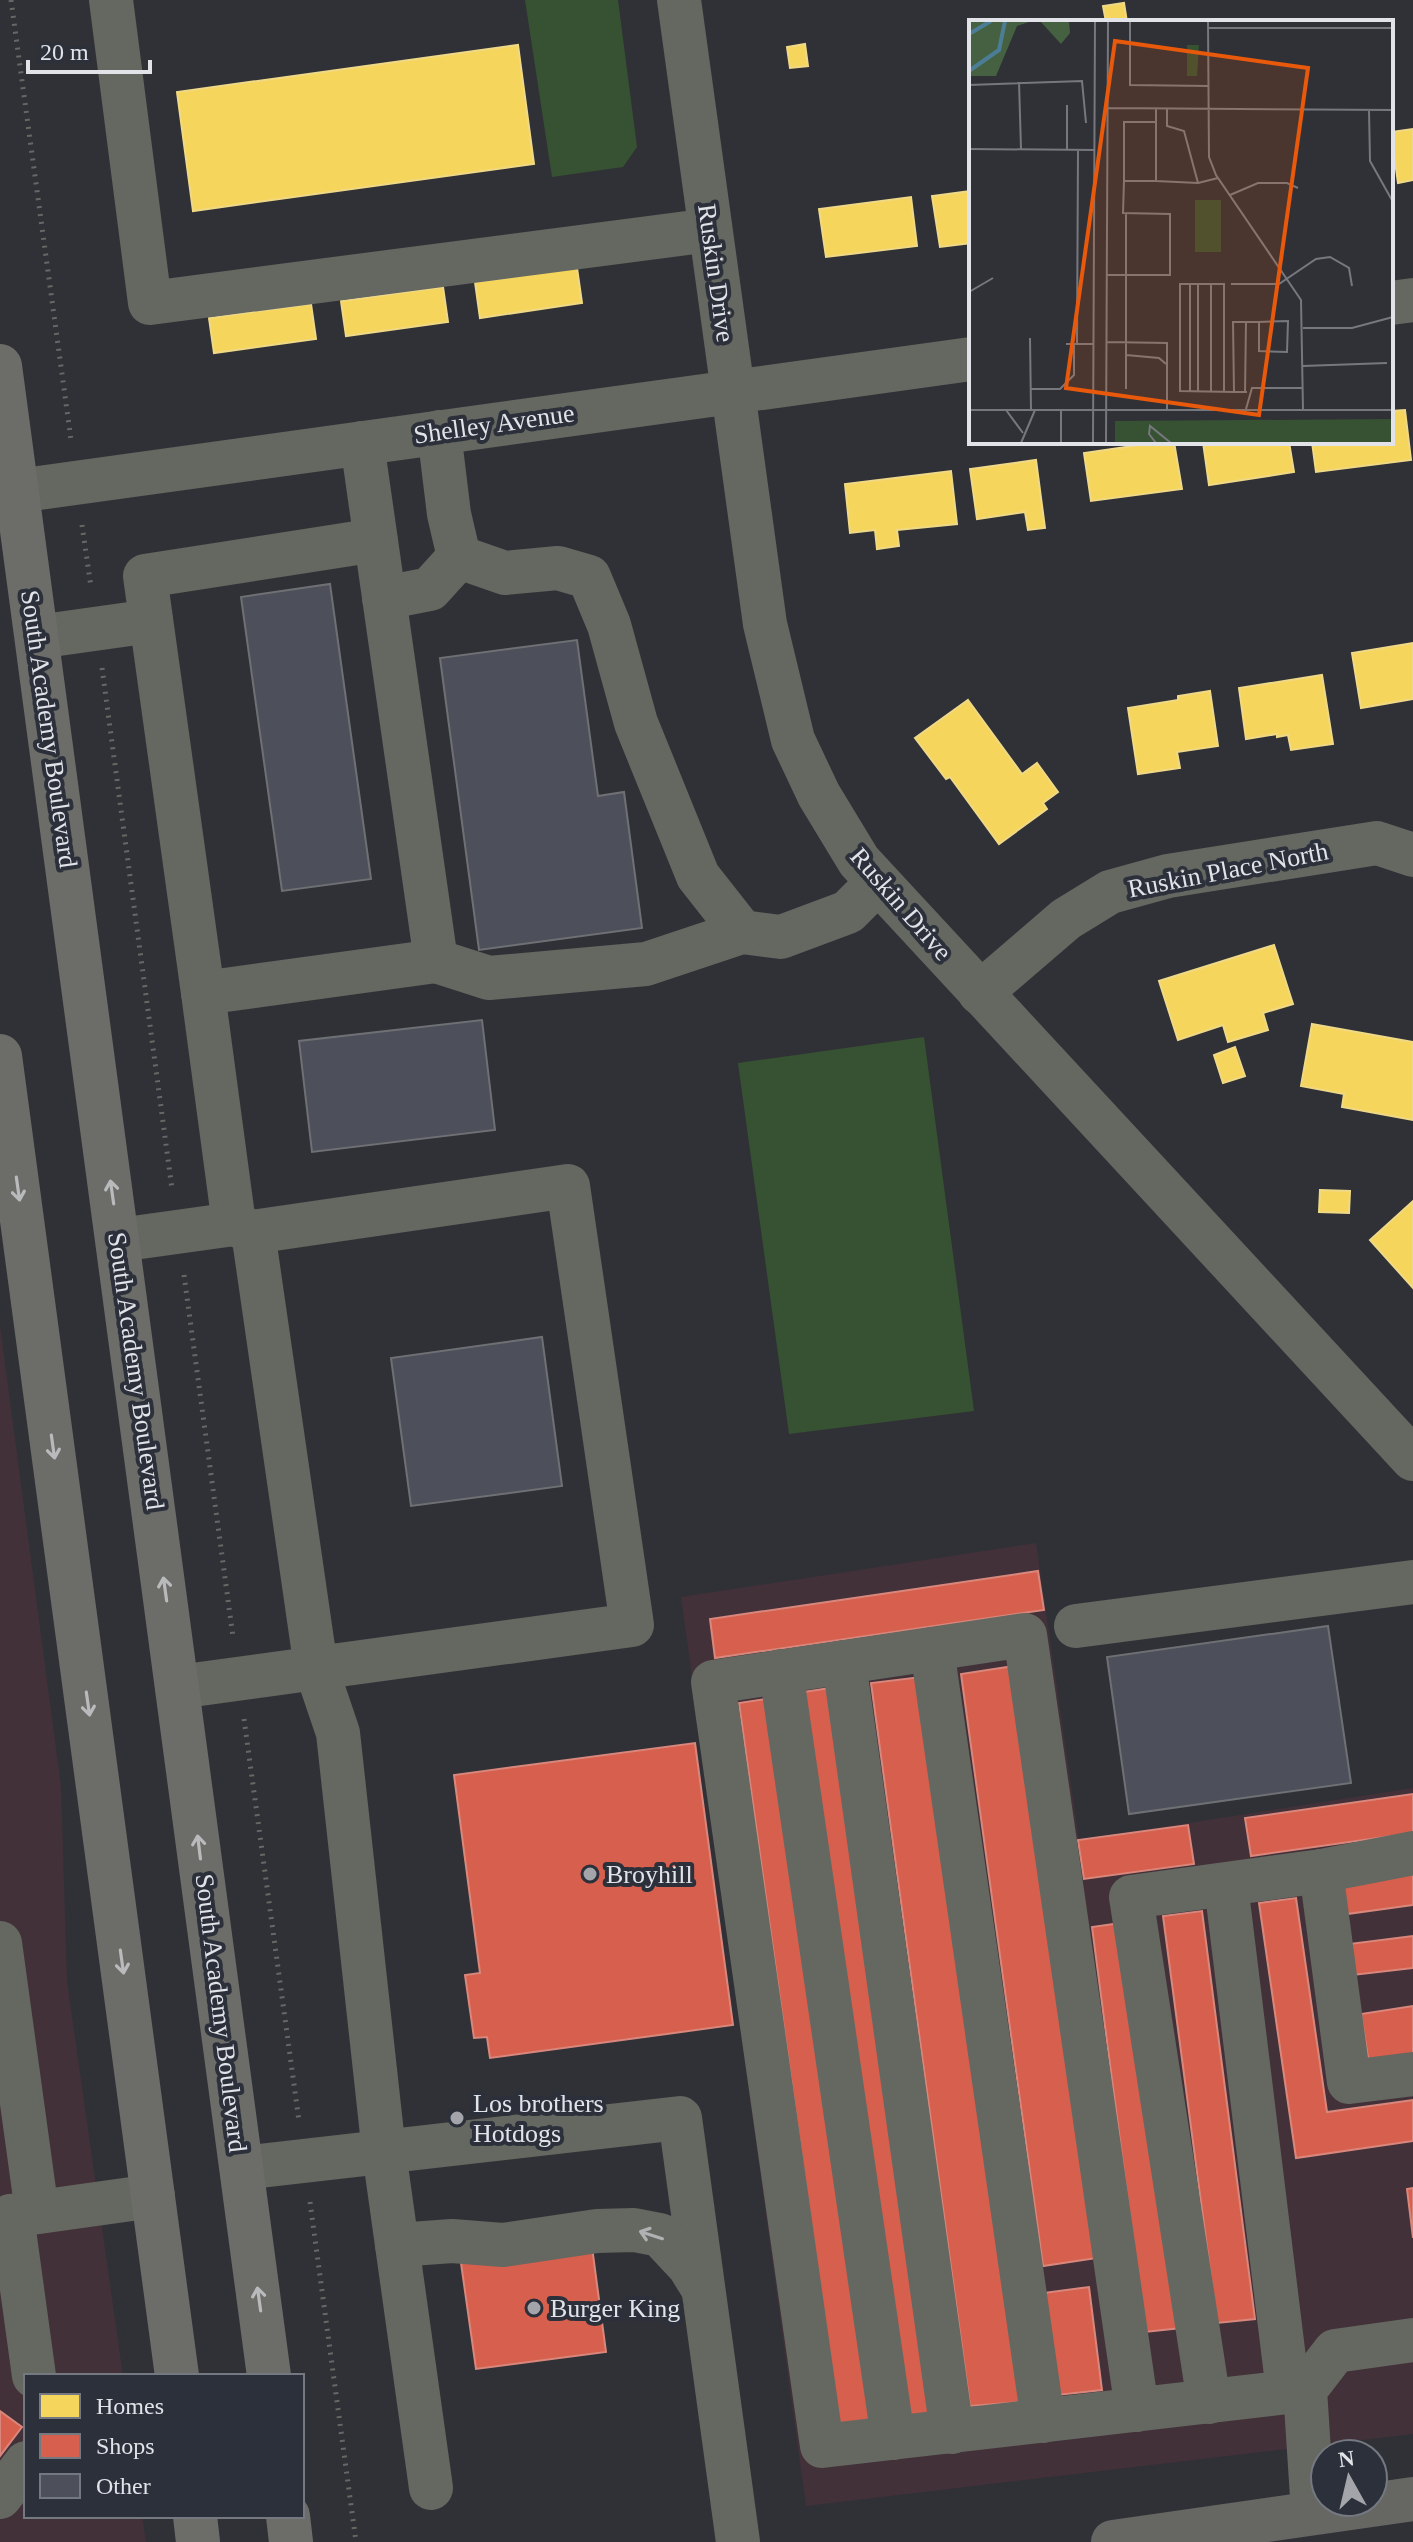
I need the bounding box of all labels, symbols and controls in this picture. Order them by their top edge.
inset map [969,20,1393,444]
scale bar [28,24,150,74]
text: 20 m [40,39,89,65]
street label: Ruskin Drive [692,202,740,344]
street label: Shelley Avenue [412,398,576,450]
street label: South Academy Boulevard [15,588,83,870]
street label: Ruskin Place North [1125,836,1331,904]
street label: Ruskin Drive [844,842,958,966]
one-way arrow [11,1176,26,1201]
one-way arrow [104,1180,119,1206]
street label: South Academy Boulevard [102,1230,170,1512]
one-way arrow [46,1433,61,1459]
one-way arrow [158,1576,173,1603]
one-way arrow [81,1691,96,1716]
one-way arrow [191,1834,206,1860]
place label: Broyhill [606,1860,693,1889]
marker: Broyhill [581,1865,599,1883]
street label: South Academy Boulevard [190,1872,252,2154]
one-way arrow [115,1949,130,1974]
place label: Los brothers Hotdogs [473,2089,604,2148]
marker: Los brothers Hotdogs [448,2109,466,2127]
one-way arrow [639,2226,664,2241]
one-way arrow [251,2287,266,2312]
place label: Burger King [550,2294,680,2323]
marker: Burger King [525,2299,543,2317]
legend [24,2374,304,2518]
text: Homes [96,2393,164,2419]
text: Shops [96,2433,155,2459]
north arrow [1309,2438,1389,2518]
text: N [1337,2445,1356,2472]
text: Other [96,2473,151,2499]

